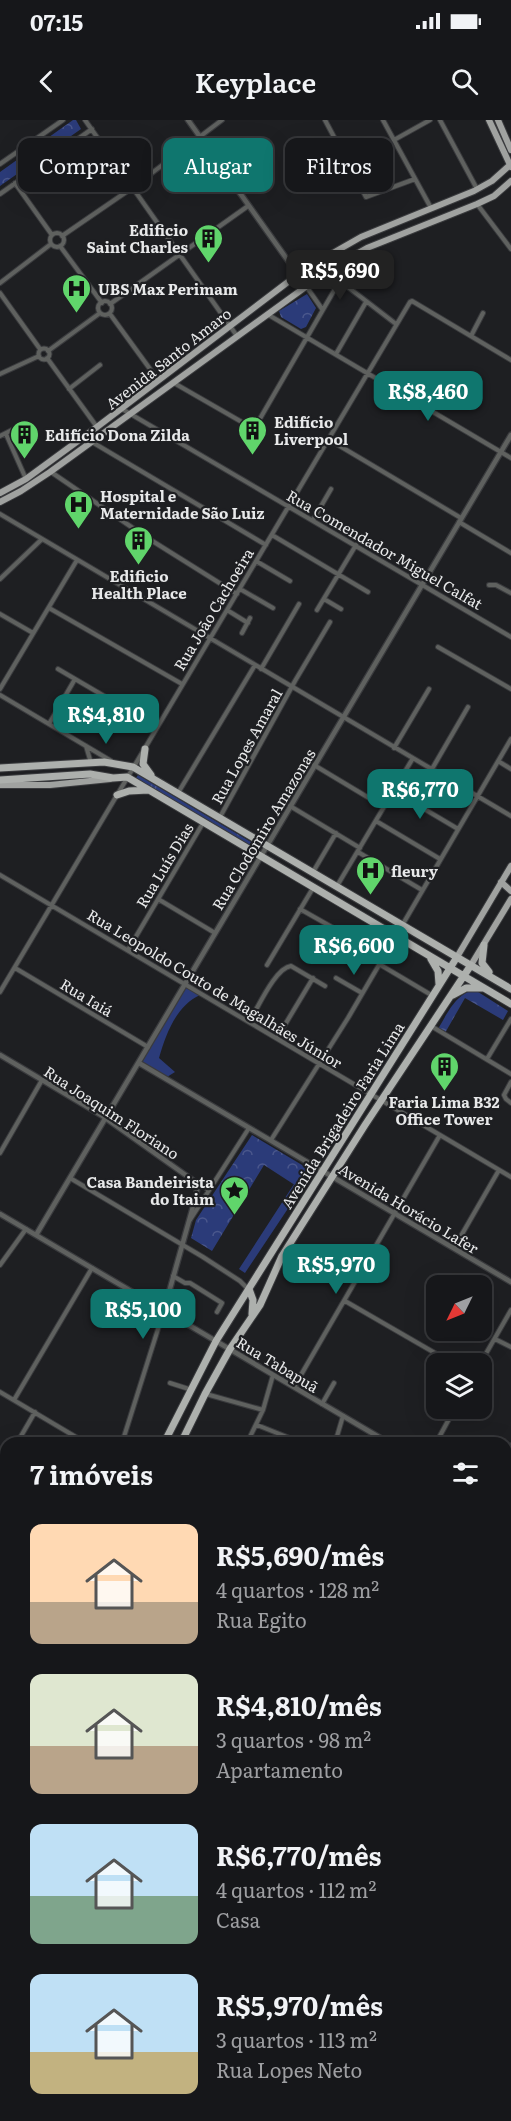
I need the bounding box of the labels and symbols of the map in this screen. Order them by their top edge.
place label: Edificio Saint Charles [87,218,189,258]
building icon: Edificio Saint Charles [193,222,225,264]
pin: R$5,690 [285,250,395,301]
hospital icon: UBS Max Perimam [61,272,93,314]
place label: UBS Max Perimam [98,277,238,300]
street label: Avenida Santo Amaro [100,301,236,414]
pin: R$8,460 [373,371,483,422]
place label: Edifício Liverpool [274,410,349,450]
building icon: Edifício Liverpool [237,414,269,456]
building icon: Edifício Dona Zilda [8,418,40,460]
place label: Edifício Dona Zilda [45,423,190,446]
street label: Rua Comendador Miguel Calfat [283,483,487,615]
place label: Hospital e Maternidade São Luiz [100,484,265,524]
hospital icon: Hospital e Maternidade São Luiz [63,488,95,530]
building icon: Edificio Health Place [123,524,155,566]
street label: Rua João Cachoeira [167,543,259,675]
place label: Edificio Health Place [91,564,187,604]
street label: Rua Lopes Amaral [205,684,287,808]
pin: R$4,810 [51,694,161,745]
street label: Rua Clodomiro Amazonas [206,744,321,914]
pin: R$6,770 [365,769,475,820]
street label: Rua Luís Dias [130,818,199,912]
hospital icon: fleury [354,854,386,896]
place label: fleury [391,859,439,882]
street label: Rua Leopoldo Couto de Magalhães Júnior [83,903,347,1073]
pin: R$6,600 [299,925,409,976]
street label: Rua Iaiá [56,972,119,1022]
street label: Avenida Brigadeiro Faria Lima [275,1016,410,1213]
building icon: Faria Lima B32 Office Tower [428,1050,460,1092]
street label: Rua Joaquim Floriano [40,1060,184,1165]
place label: Faria Lima B32 Office Tower [388,1090,500,1130]
street label: Avenida Horácio Lafer [335,1157,483,1259]
place label: Casa Bandeirista do Itaim [87,1170,214,1210]
place icon: Casa Bandeirista do Itaim [219,1174,251,1216]
pin: R$5,970 [281,1244,391,1295]
north arrow [426,1275,492,1341]
pin: R$5,100 [88,1289,198,1340]
street label: Rua Tabapuã [233,1330,324,1398]

